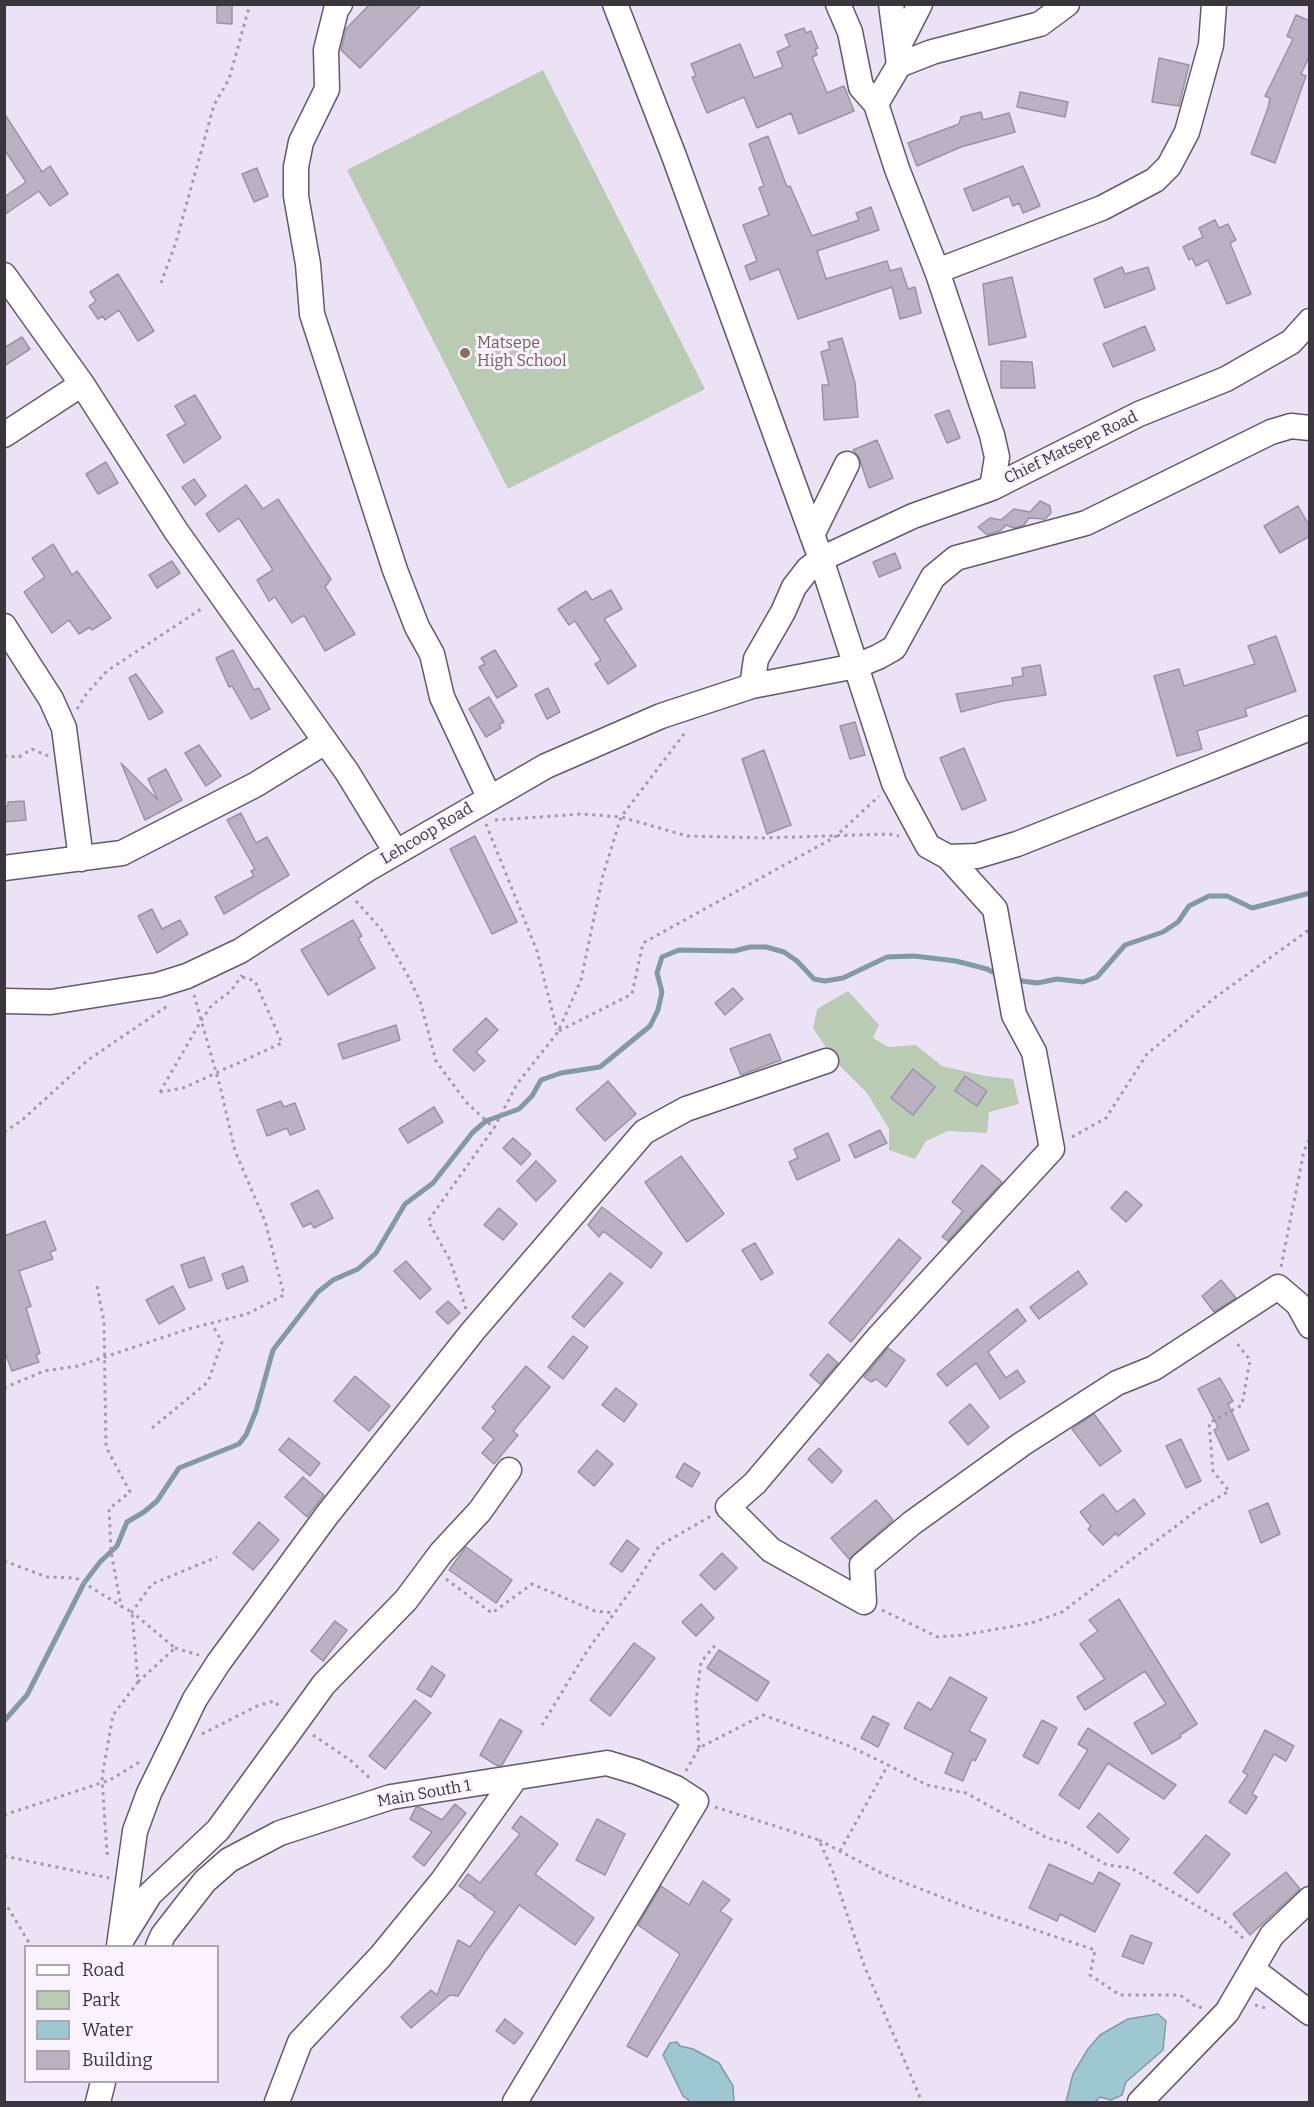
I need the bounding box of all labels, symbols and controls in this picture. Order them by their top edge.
place label: Matsepe High School [477,334,567,372]
marker: Matsepe High School [458,346,472,360]
street label: Chief Matsepe Road [1001,407,1141,489]
street label: Lehcoop Road [377,799,477,869]
street label: Main South 1 [376,1776,472,1812]
legend [24,1945,219,2083]
text: Road [82,1959,124,1981]
text: Park [82,1989,120,2011]
text: Water [82,2019,133,2041]
text: Building [82,2049,153,2071]

